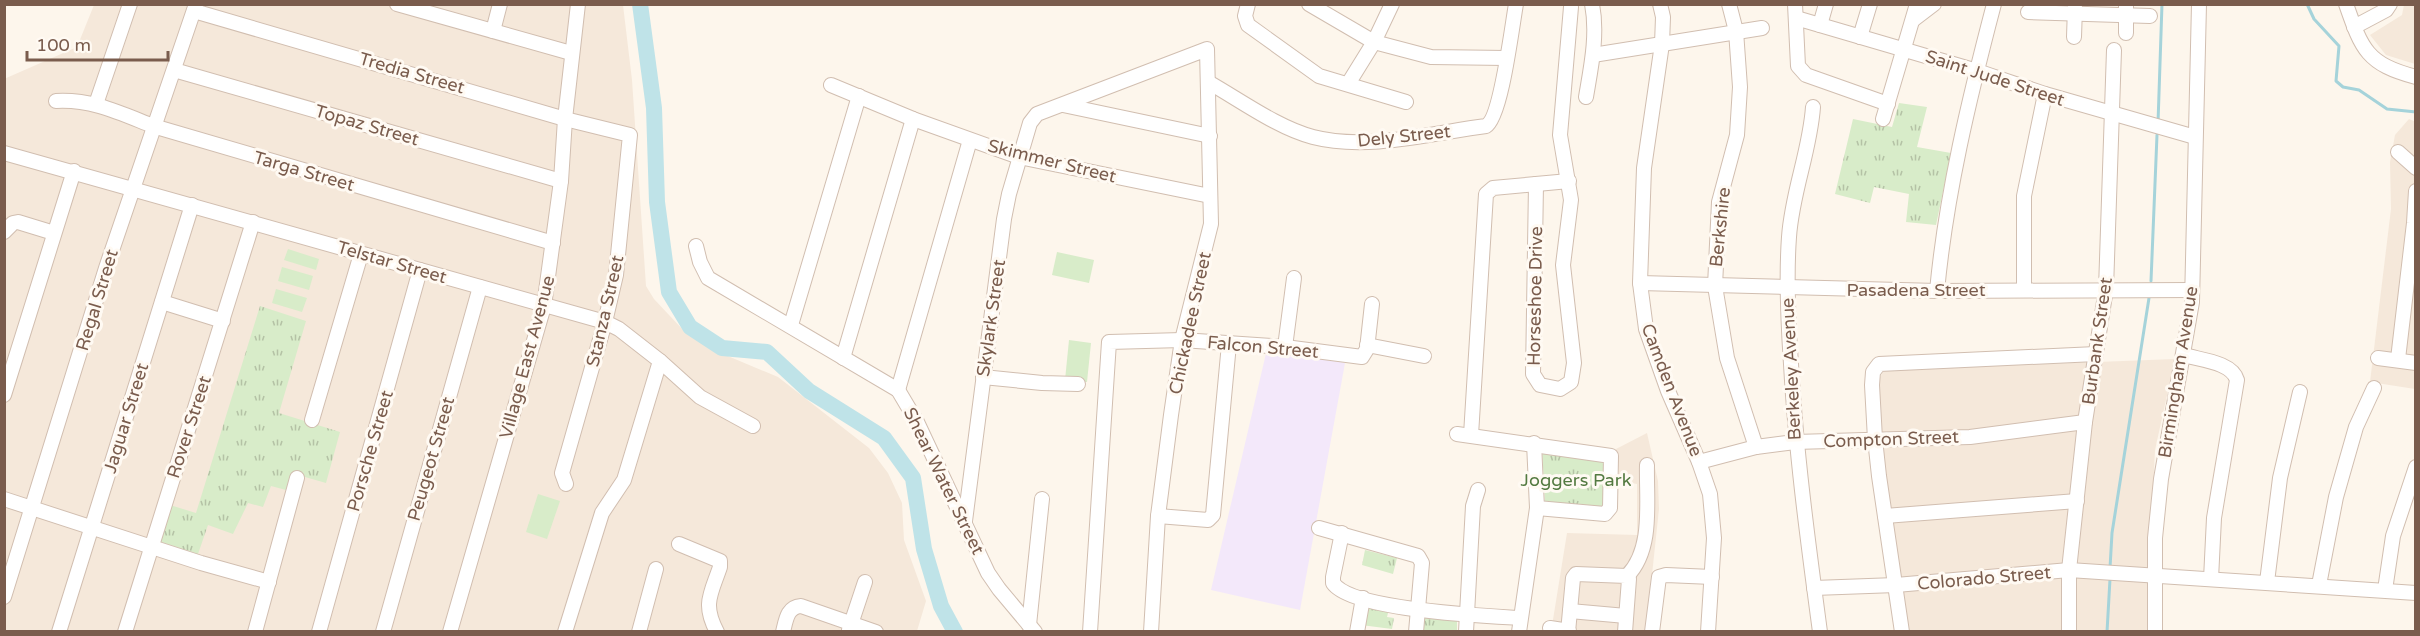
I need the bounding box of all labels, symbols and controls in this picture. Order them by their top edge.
scale bar [27,24,168,62]
text: 100 m [36,34,91,56]
street label: Saint Jude Street [1923,45,2067,111]
street label: Tredia Street [357,47,467,99]
street label: Topaz Street [312,100,422,150]
street label: Dely Street [1356,120,1452,152]
street label: Skimmer Street [986,134,1119,188]
street label: Targa Street [251,146,357,196]
street label: Berkshire [1705,186,1735,268]
street label: Horseshoe Drive [1523,226,1547,366]
street label: Telstar Street [335,236,449,288]
street label: Regal Street [71,246,123,353]
street label: Chickadee Street [1164,250,1216,396]
street label: Stanza Street [581,253,629,369]
street label: Skylark Street [972,258,1010,378]
street label: Village East Avenue [495,273,559,441]
street label: Burbank Street [2077,276,2117,406]
street label: Pasadena Street [1846,279,1986,301]
street label: Birmingham Avenue [2154,284,2202,460]
street label: Berkeley Avenue [1776,297,1806,441]
street label: Camden Avenue [1637,320,1707,460]
street label: Falcon Street [1206,331,1320,363]
street label: Jaguar Street [99,360,153,476]
street label: Rover Street [162,373,216,481]
street label: Porsche Street [342,388,398,514]
street label: Peugeot Street [403,394,459,524]
street label: Shear Water Street [899,404,989,558]
street label: Compton Street [1823,426,1959,452]
park label: Joggers Park [1521,469,1632,491]
street label: Colorado Street [1916,561,2052,595]

